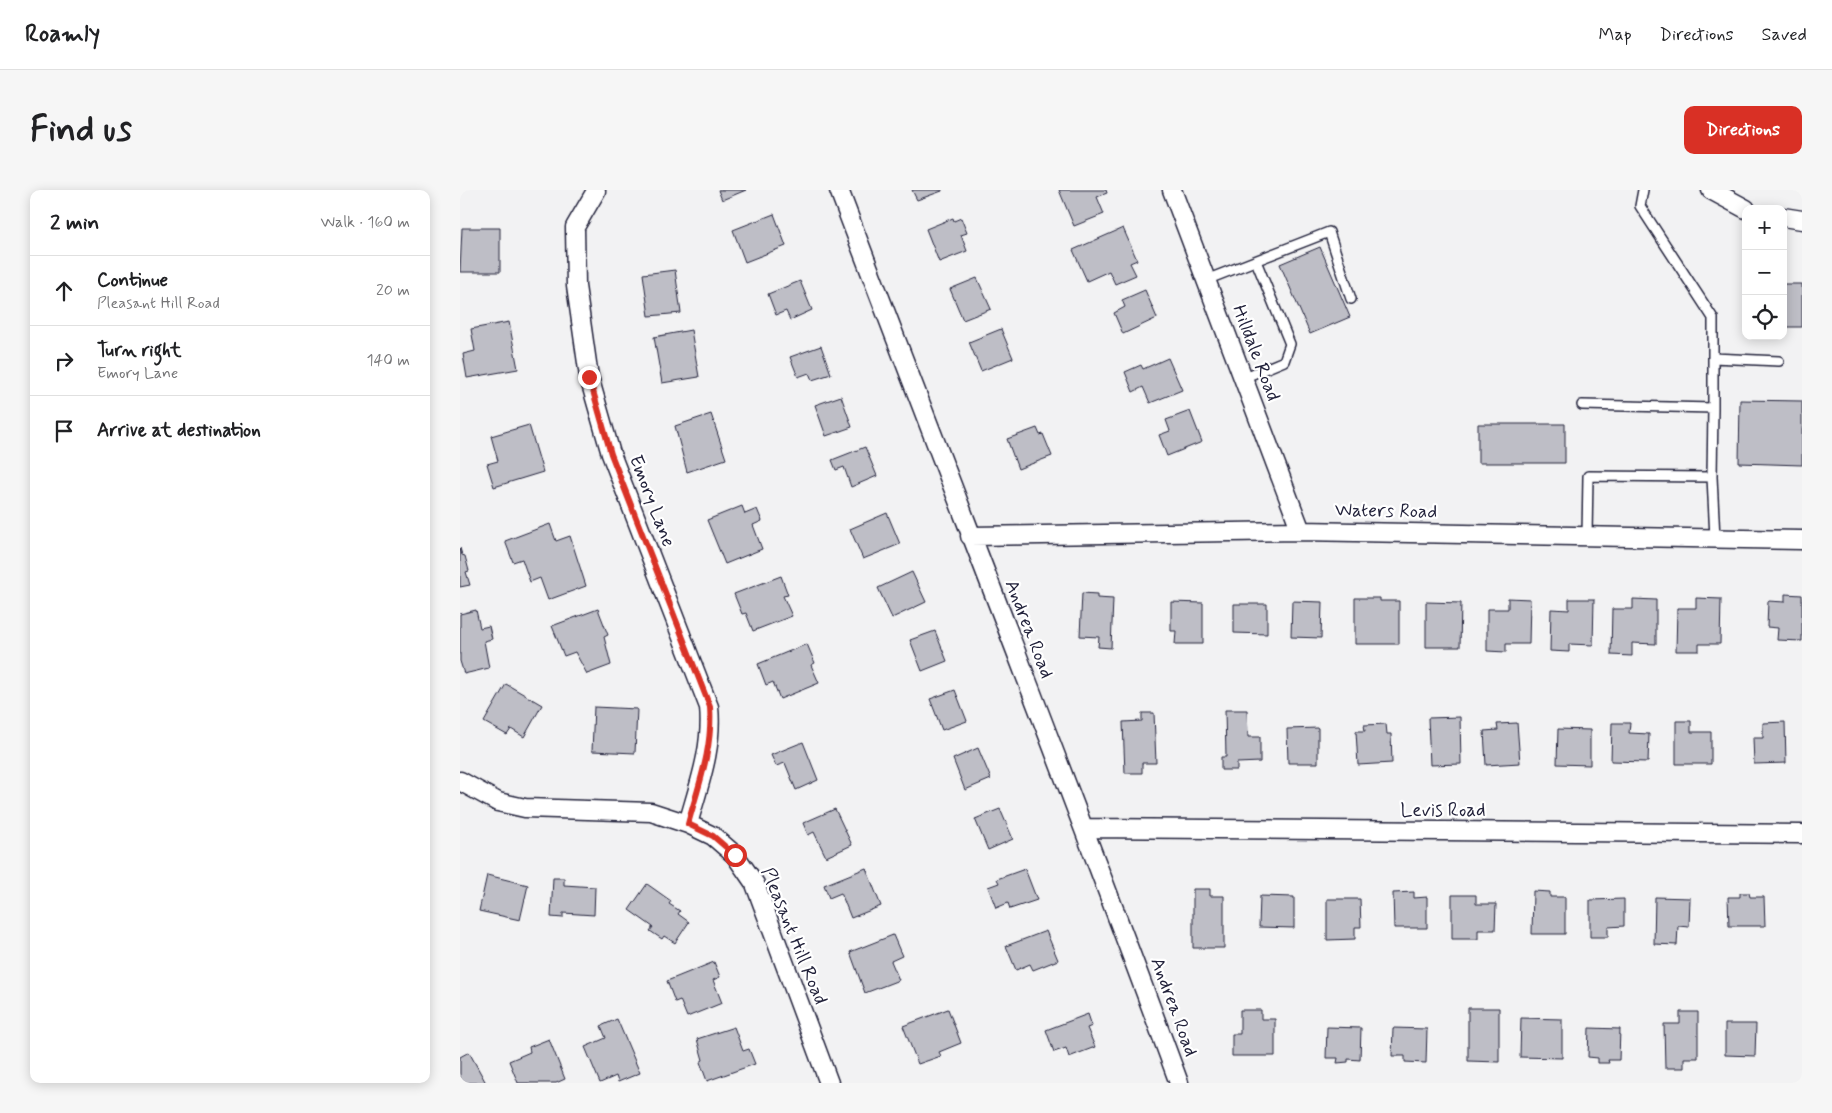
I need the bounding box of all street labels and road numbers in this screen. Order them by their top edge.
street label: Hilldale Road [1226,301,1286,405]
street label: Emory Lane [623,451,681,551]
street label: Waters Road [1335,498,1437,524]
street label: Andrea Road [999,576,1059,682]
street label: Levis Road [1400,798,1486,823]
street label: Pleasant Hill Road [755,864,833,1008]
street label: Andrea Road [1145,954,1203,1060]

